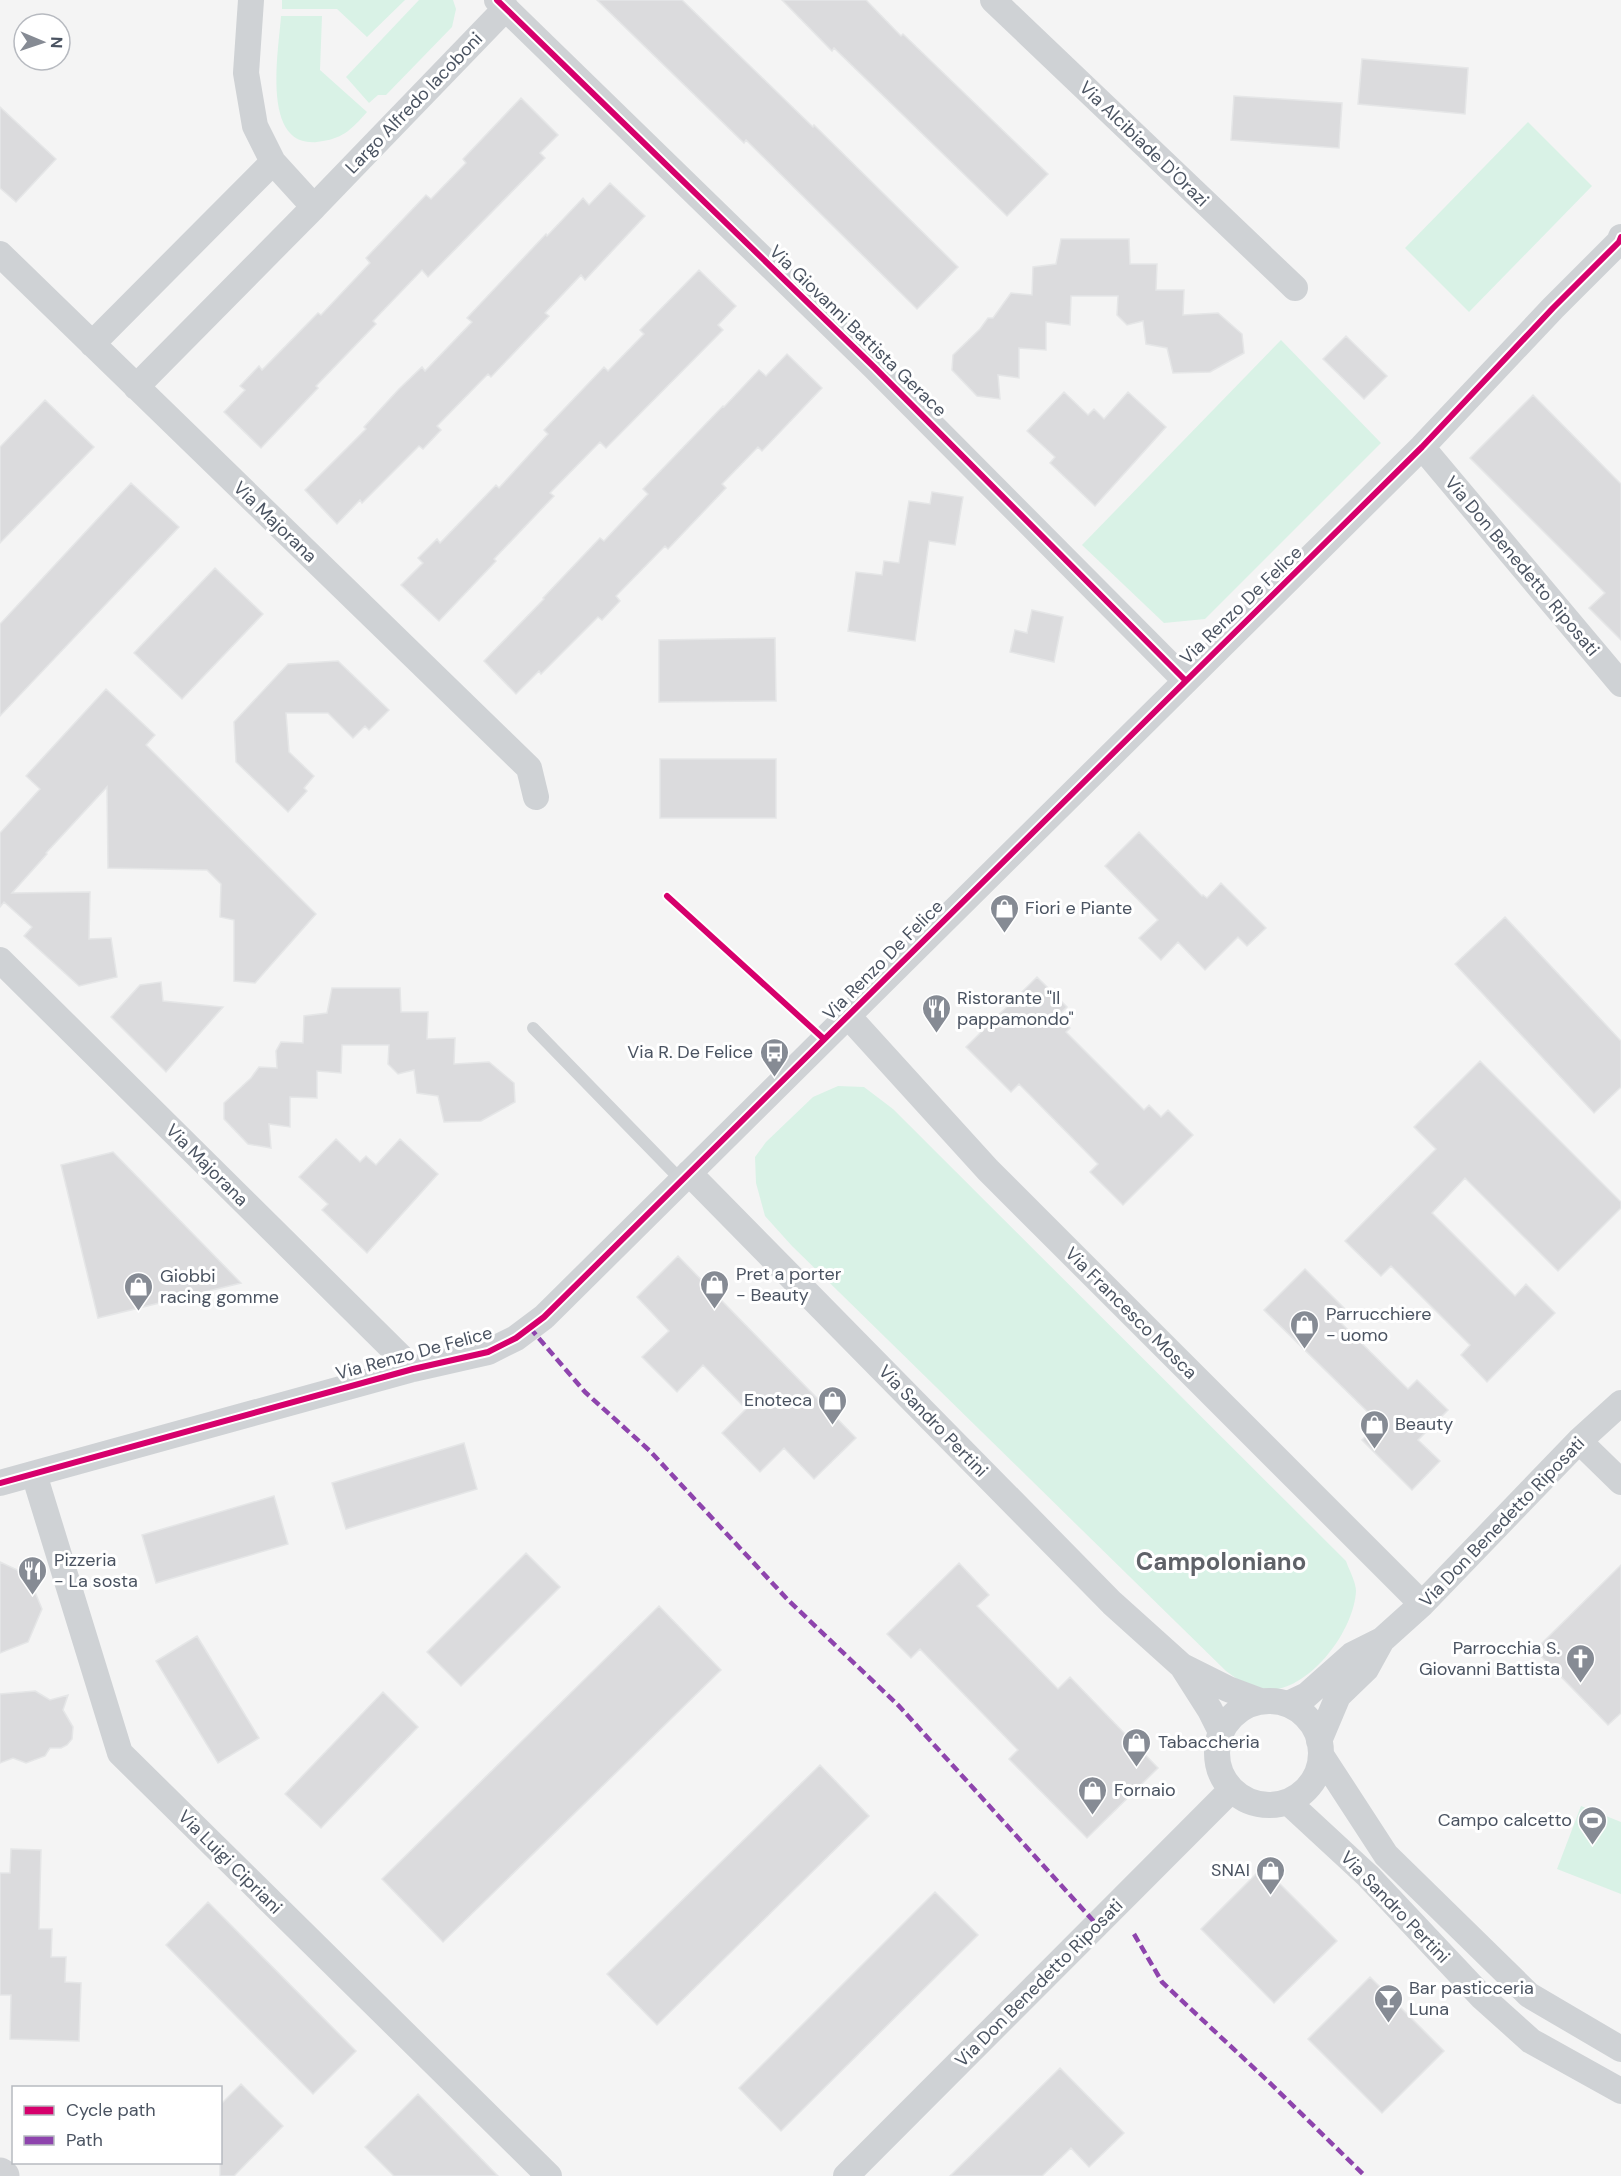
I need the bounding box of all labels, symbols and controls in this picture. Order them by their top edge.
north arrow [12,12,72,72]
street label: Largo Alfredo Iacoboni [340,27,488,179]
text: N [46,36,67,49]
street label: Via Alcibiade D'Orazi [1074,76,1214,212]
street label: Via Giovanni Battista Gerace [764,240,952,422]
street label: Via Don Benedetto Riposati [1439,471,1605,661]
street label: Via Majorana [228,476,322,568]
street label: Via Renzo De Felice [1175,540,1307,670]
shop icon: Fiori e Piante [988,892,1020,934]
street label: Via Renzo De Felice [818,895,948,1025]
place label: Fiori e Piante [1025,896,1132,920]
place label: Ristorante "Il pappamondo" [957,986,1074,1031]
restaurant icon: Ristorante "Il pappamondo" [920,992,952,1034]
bus stop icon: Via R. De Felice [758,1036,790,1078]
place label: Via R. De Felice [627,1040,753,1064]
street label: Via Majorana [161,1119,253,1211]
street label: Via Francesco Mosca [1060,1242,1202,1384]
place label: Pret a porter - Beauty [736,1262,842,1307]
place label: Giobbi racing gomme [160,1264,279,1309]
shop icon: Pret a porter - Beauty [699,1268,731,1310]
shop icon: Giobbi racing gomme [123,1270,155,1312]
place label: Parrucchiere - uomo [1326,1302,1431,1347]
shop icon: Parrucchiere - uomo [1289,1308,1321,1350]
street label: Via Renzo De Felice [333,1321,495,1385]
street label: Via Sandro Pertini [873,1360,993,1482]
shop icon: Enoteca [817,1384,849,1426]
place label: Enoteca [744,1388,812,1412]
shop icon: Beauty [1358,1408,1390,1450]
place label: Beauty [1395,1412,1453,1436]
street label: Via Don Benedetto Riposati [1414,1432,1590,1612]
district label: Campoloniano [1136,1546,1306,1577]
place label: Pizzeria - La sosta [54,1548,138,1593]
restaurant icon: Pizzeria - La sosta [17,1554,49,1596]
place label: Parrocchia S. Giovanni Battista [1419,1636,1560,1681]
church icon: Parrocchia S. Giovanni Battista [1565,1642,1597,1684]
shop icon: Tabaccheria [1121,1726,1153,1768]
place label: Tabaccheria [1158,1730,1260,1754]
shop icon: Fornaio [1077,1774,1109,1816]
place label: Fornaio [1114,1778,1176,1802]
sports icon: Campo calcetto [1577,1804,1609,1846]
street label: Via Luigi Cipriani [173,1805,287,1919]
place label: Campo calcetto [1438,1808,1572,1832]
street label: Via Sandro Pertini [1335,1846,1455,1968]
shop icon: SNAI [1255,1854,1287,1896]
place label: SNAI [1211,1858,1250,1882]
street label: Via Don Benedetto Riposati [950,1894,1128,2072]
place label: Bar pasticceria Luna [1409,1976,1534,2021]
bar icon: Bar pasticceria Luna [1372,1982,1404,2024]
legend [12,2086,222,2164]
text: Cycle path [66,2098,156,2122]
text: Path [66,2128,103,2152]

